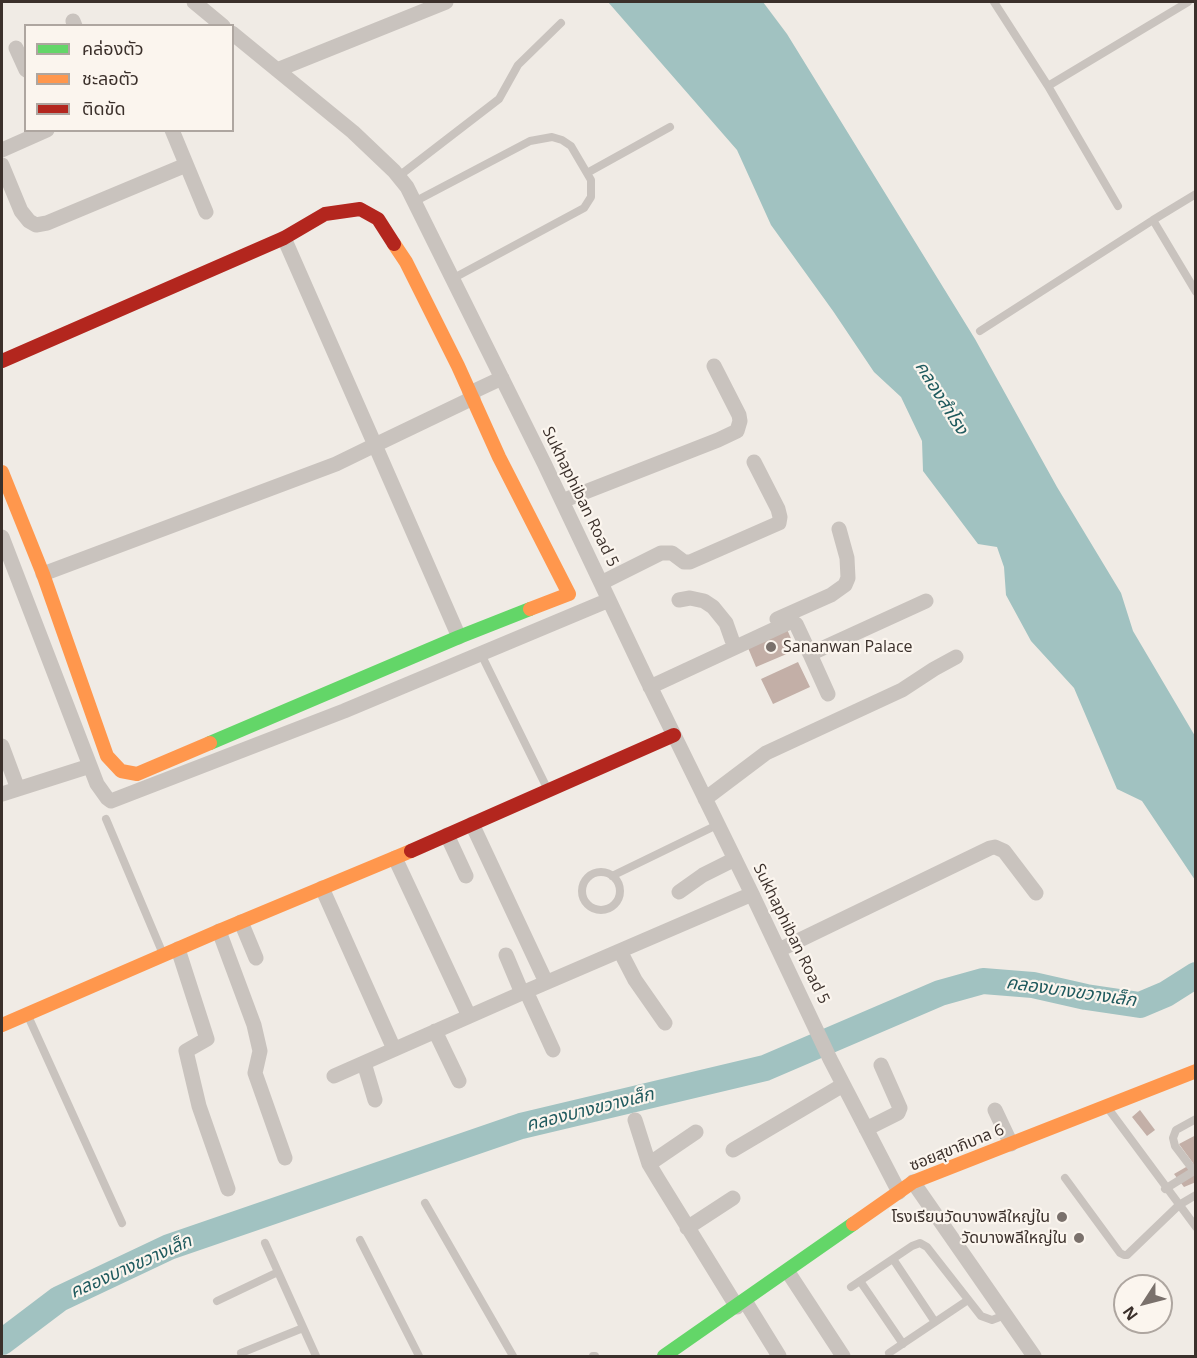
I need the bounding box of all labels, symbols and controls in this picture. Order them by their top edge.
legend [24,24,234,132]
text: คล่องตัว [82,36,144,60]
text: ชะลอตัว [82,66,139,90]
text: ติดขัด [82,96,125,120]
water label: คลองสำโรง [910,357,972,439]
street label: Sukhaphiban Road 5 [538,424,622,570]
place label: Sananwan Palace [783,637,913,657]
marker: Sananwan Palace [764,640,778,654]
street label: Sukhaphiban Road 5 [749,861,833,1007]
water label: คลองบางขวางเล็ก [1005,972,1137,1012]
water label: คลองบางขวางเล็ก [524,1084,656,1136]
street label: ซอยสุขาภิบาล 6 [907,1120,1007,1176]
place label: โรงเรียนวัดบางพลีใหญ่ใน [892,1207,1050,1227]
marker: โรงเรียนวัดบางพลีใหญ่ใน [1055,1210,1069,1224]
place label: วัดบางพลีใหญ่ใน [961,1228,1067,1248]
water label: คลองบางขวางเล็ก [67,1230,195,1304]
marker: วัดบางพลีใหญ่ใน [1072,1231,1086,1245]
north arrow [1113,1274,1173,1334]
text: N [1117,1302,1143,1325]

